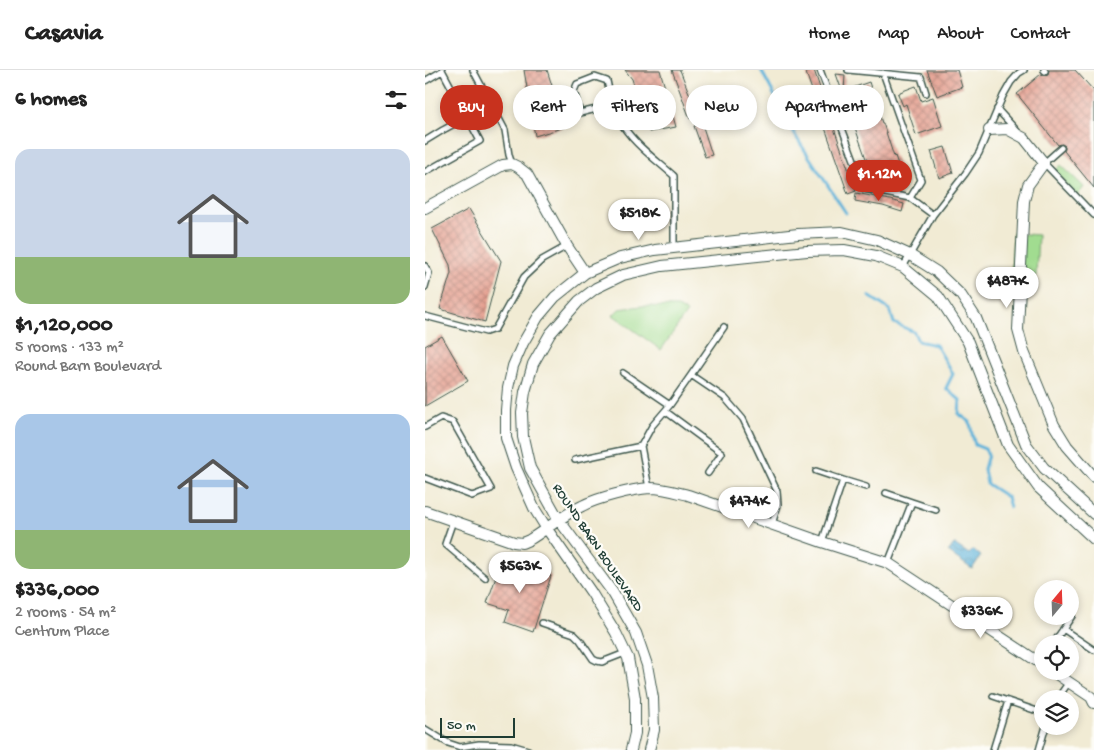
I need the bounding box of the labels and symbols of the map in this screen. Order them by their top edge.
pin: $1.12M [838,160,920,202]
pin: $518K [604,198,674,241]
pin: $487K [972,266,1042,309]
street label: ROUND BARN BOULEVARD [548,481,647,616]
pin: $474K [714,486,784,529]
pin: $563K [485,552,555,594]
north arrow [1034,580,1079,625]
pin: $336K [946,596,1016,639]
scale bar [440,715,515,738]

